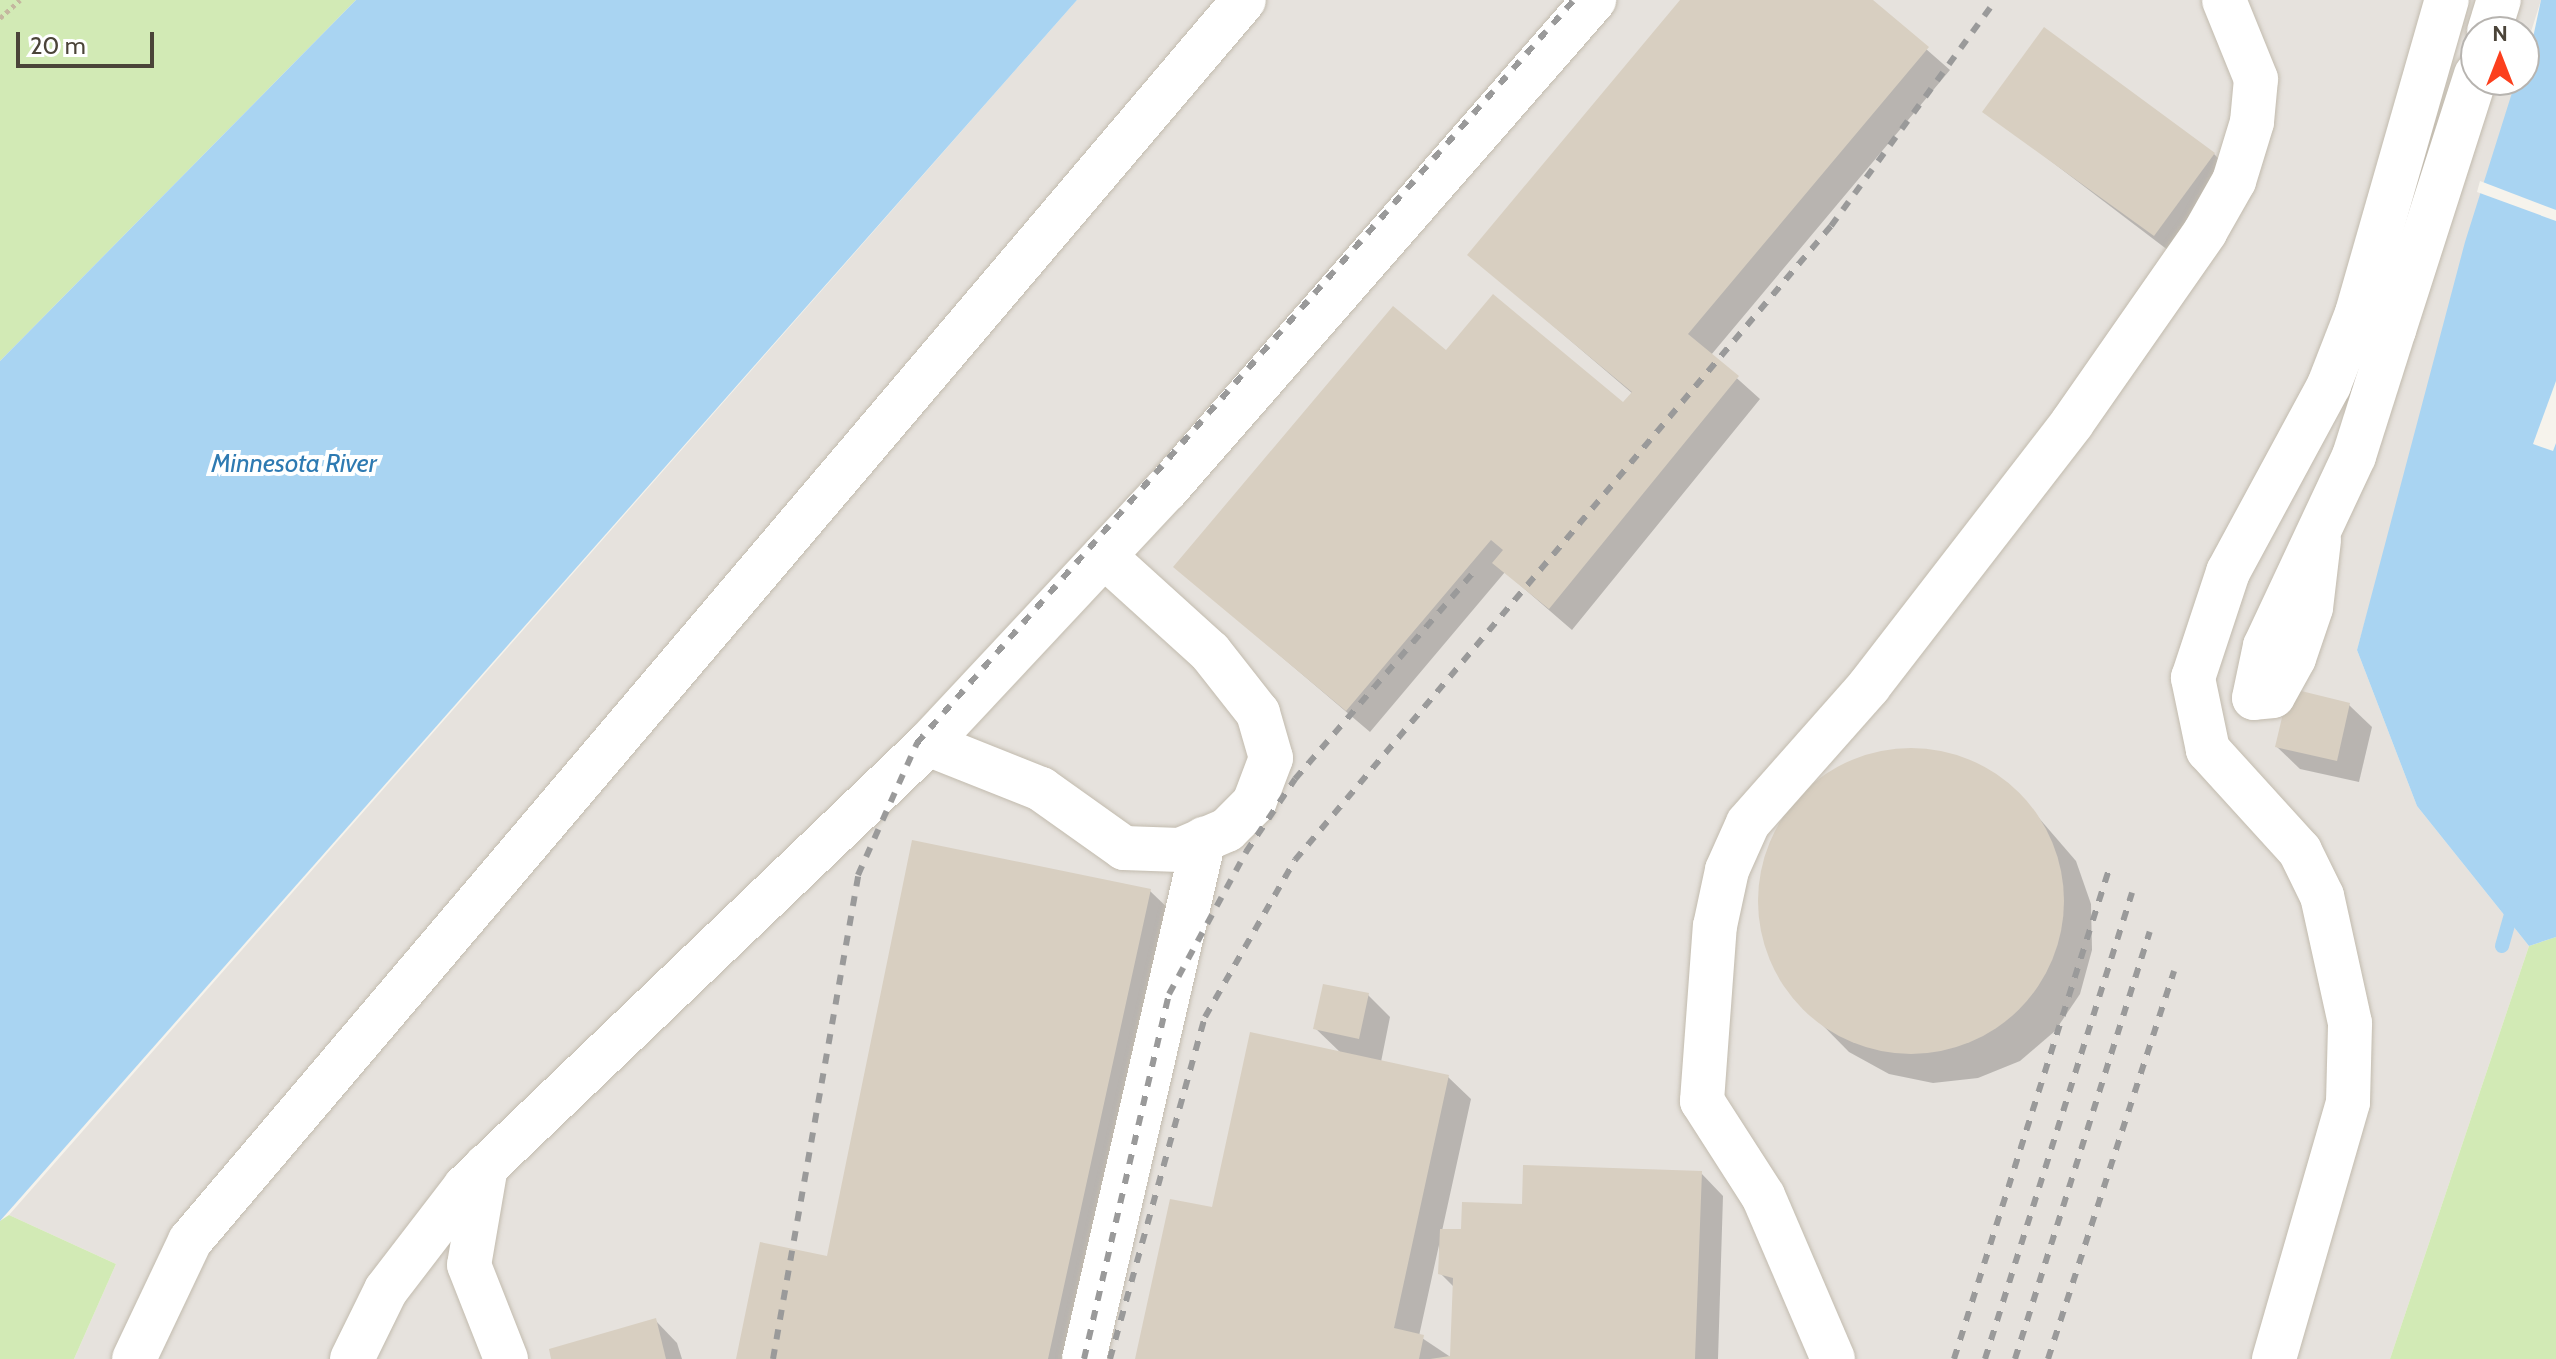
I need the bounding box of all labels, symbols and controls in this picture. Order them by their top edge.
scale bar [20,16,158,66]
north arrow [2460,16,2540,96]
text: N [2492,20,2508,47]
text: 20 m [30,31,86,60]
water label: Minnesota River [211,448,377,480]

